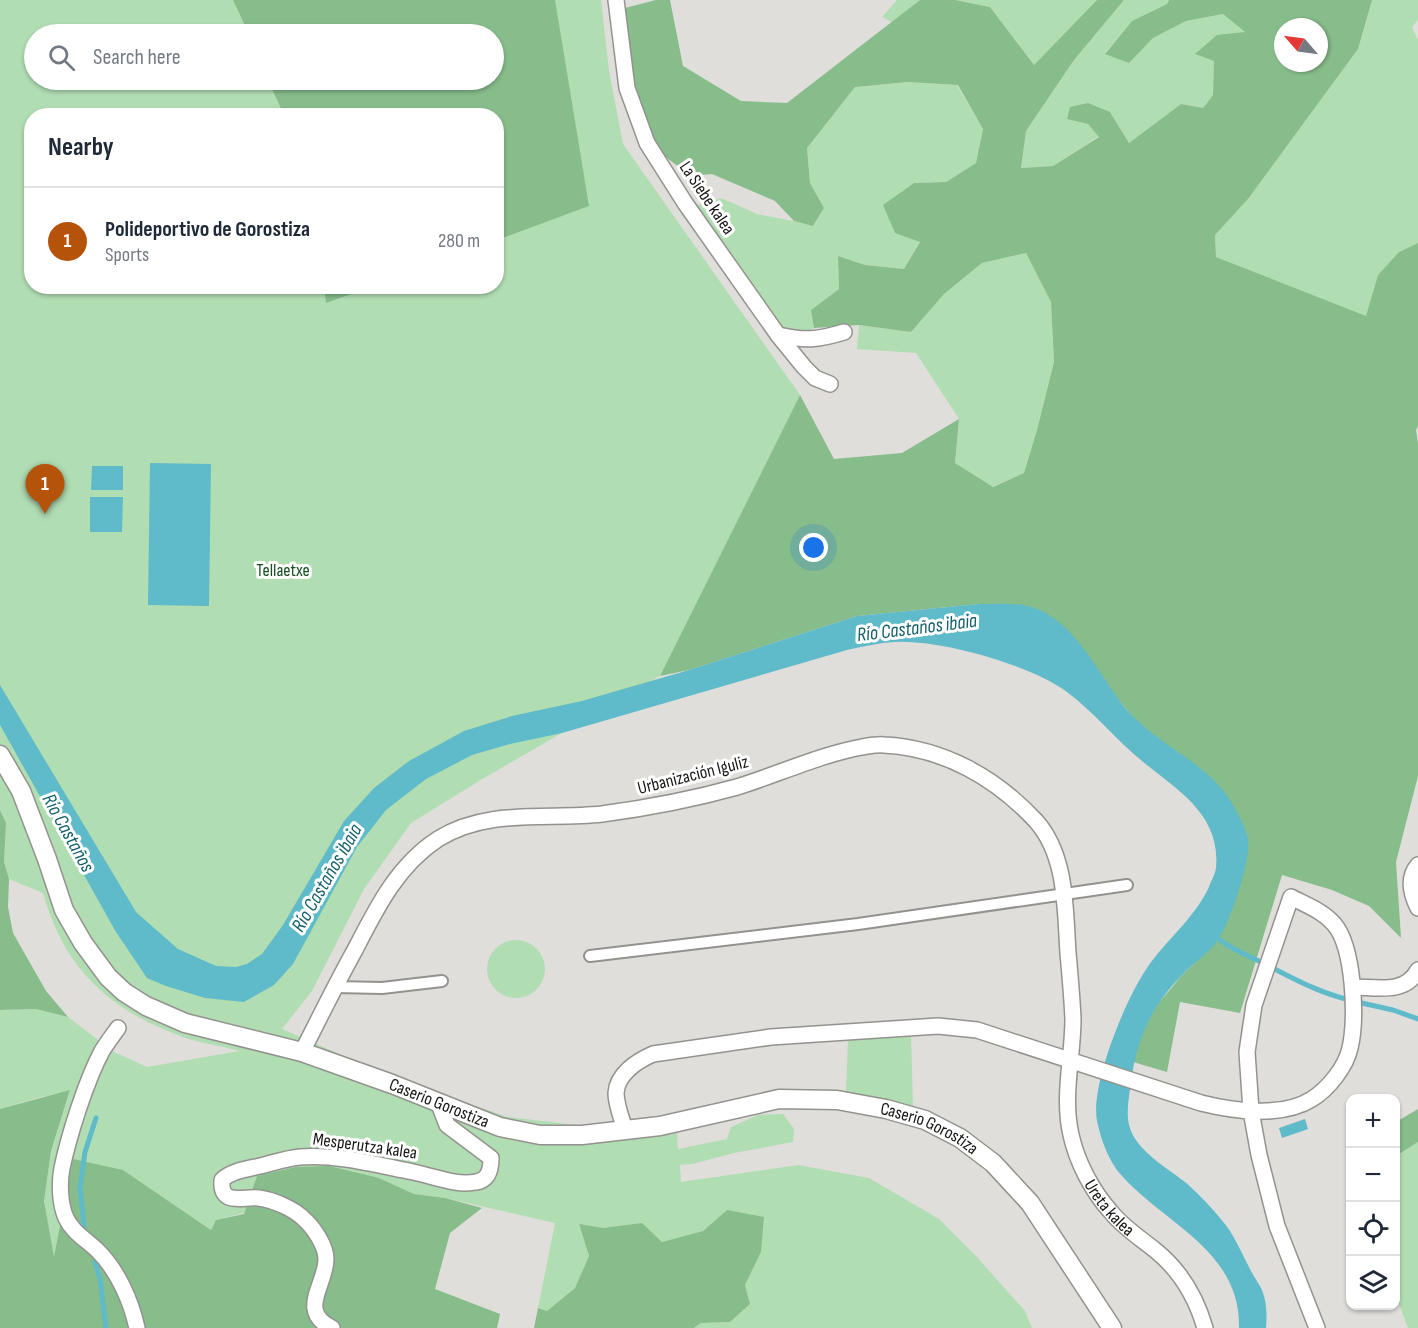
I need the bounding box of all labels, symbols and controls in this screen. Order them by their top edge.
north arrow [1274,18,1328,72]
search box [24,24,504,90]
icon: search [45,41,78,74]
text: Search here [93,44,180,71]
text: Nearby [48,132,114,163]
street label: La Siebe kalea [675,157,739,239]
text: Polideportivo de Gorostiza [105,216,310,243]
text: 1 [64,229,71,253]
text: 280 m [438,229,480,253]
text: Sports [105,243,149,267]
pin: 1 [26,464,64,514]
your location [799,533,828,562]
park label: Tellaetxe [256,560,310,581]
water label: Río Castaños ibaia [856,609,978,647]
street label: Urbanización Iguliz [635,751,751,799]
water label: Río Castaños [37,790,99,876]
water label: Río Castaños ibaia [286,820,368,936]
street label: Caserio Gorostiza [386,1074,492,1132]
map controls [1346,1094,1400,1310]
button: + [1346,1094,1400,1148]
street label: Caserio Gorostiza [879,1098,983,1159]
street label: Mesperutza kalea [312,1128,418,1164]
button: − [1346,1148,1400,1202]
street label: Ureta kalea [1080,1176,1139,1240]
button: locate [1346,1202,1400,1256]
button: layers [1346,1256,1400,1310]

